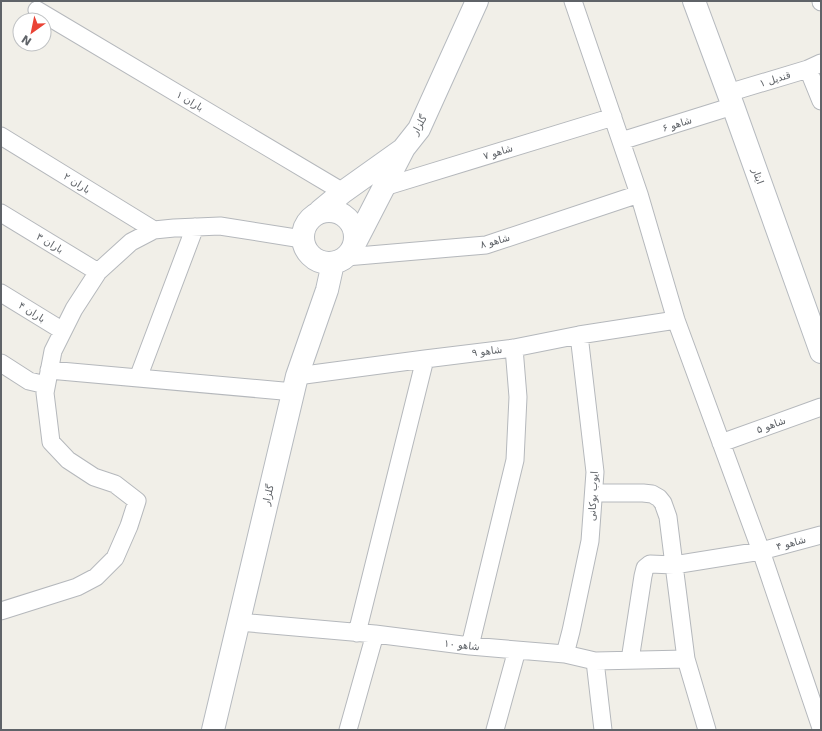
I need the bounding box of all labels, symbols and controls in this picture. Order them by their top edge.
north arrow [12,12,52,52]
text: N [19,32,34,48]
street label: قندیل ۱ [758,69,792,89]
street label: باران ۱ [175,89,205,113]
street label: گلزار [409,113,429,138]
street label: شاهو ۶ [661,114,693,134]
street label: شاهو ۷ [482,142,514,162]
street label: ایثار [750,165,766,186]
street label: باران ۲ [62,171,92,195]
street label: باران ۳ [35,231,65,255]
street label: شاهو ۸ [479,232,511,250]
street label: باران ۴ [17,300,47,324]
street label: شاهو ۹ [471,344,503,358]
street label: شاهو ۵ [755,415,787,435]
street label: ایوب بوکانی [586,471,600,521]
street label: گلزار [260,483,276,508]
street label: شاهو ۴ [775,534,807,552]
street label: شاهو ۱۰ [444,638,480,652]

